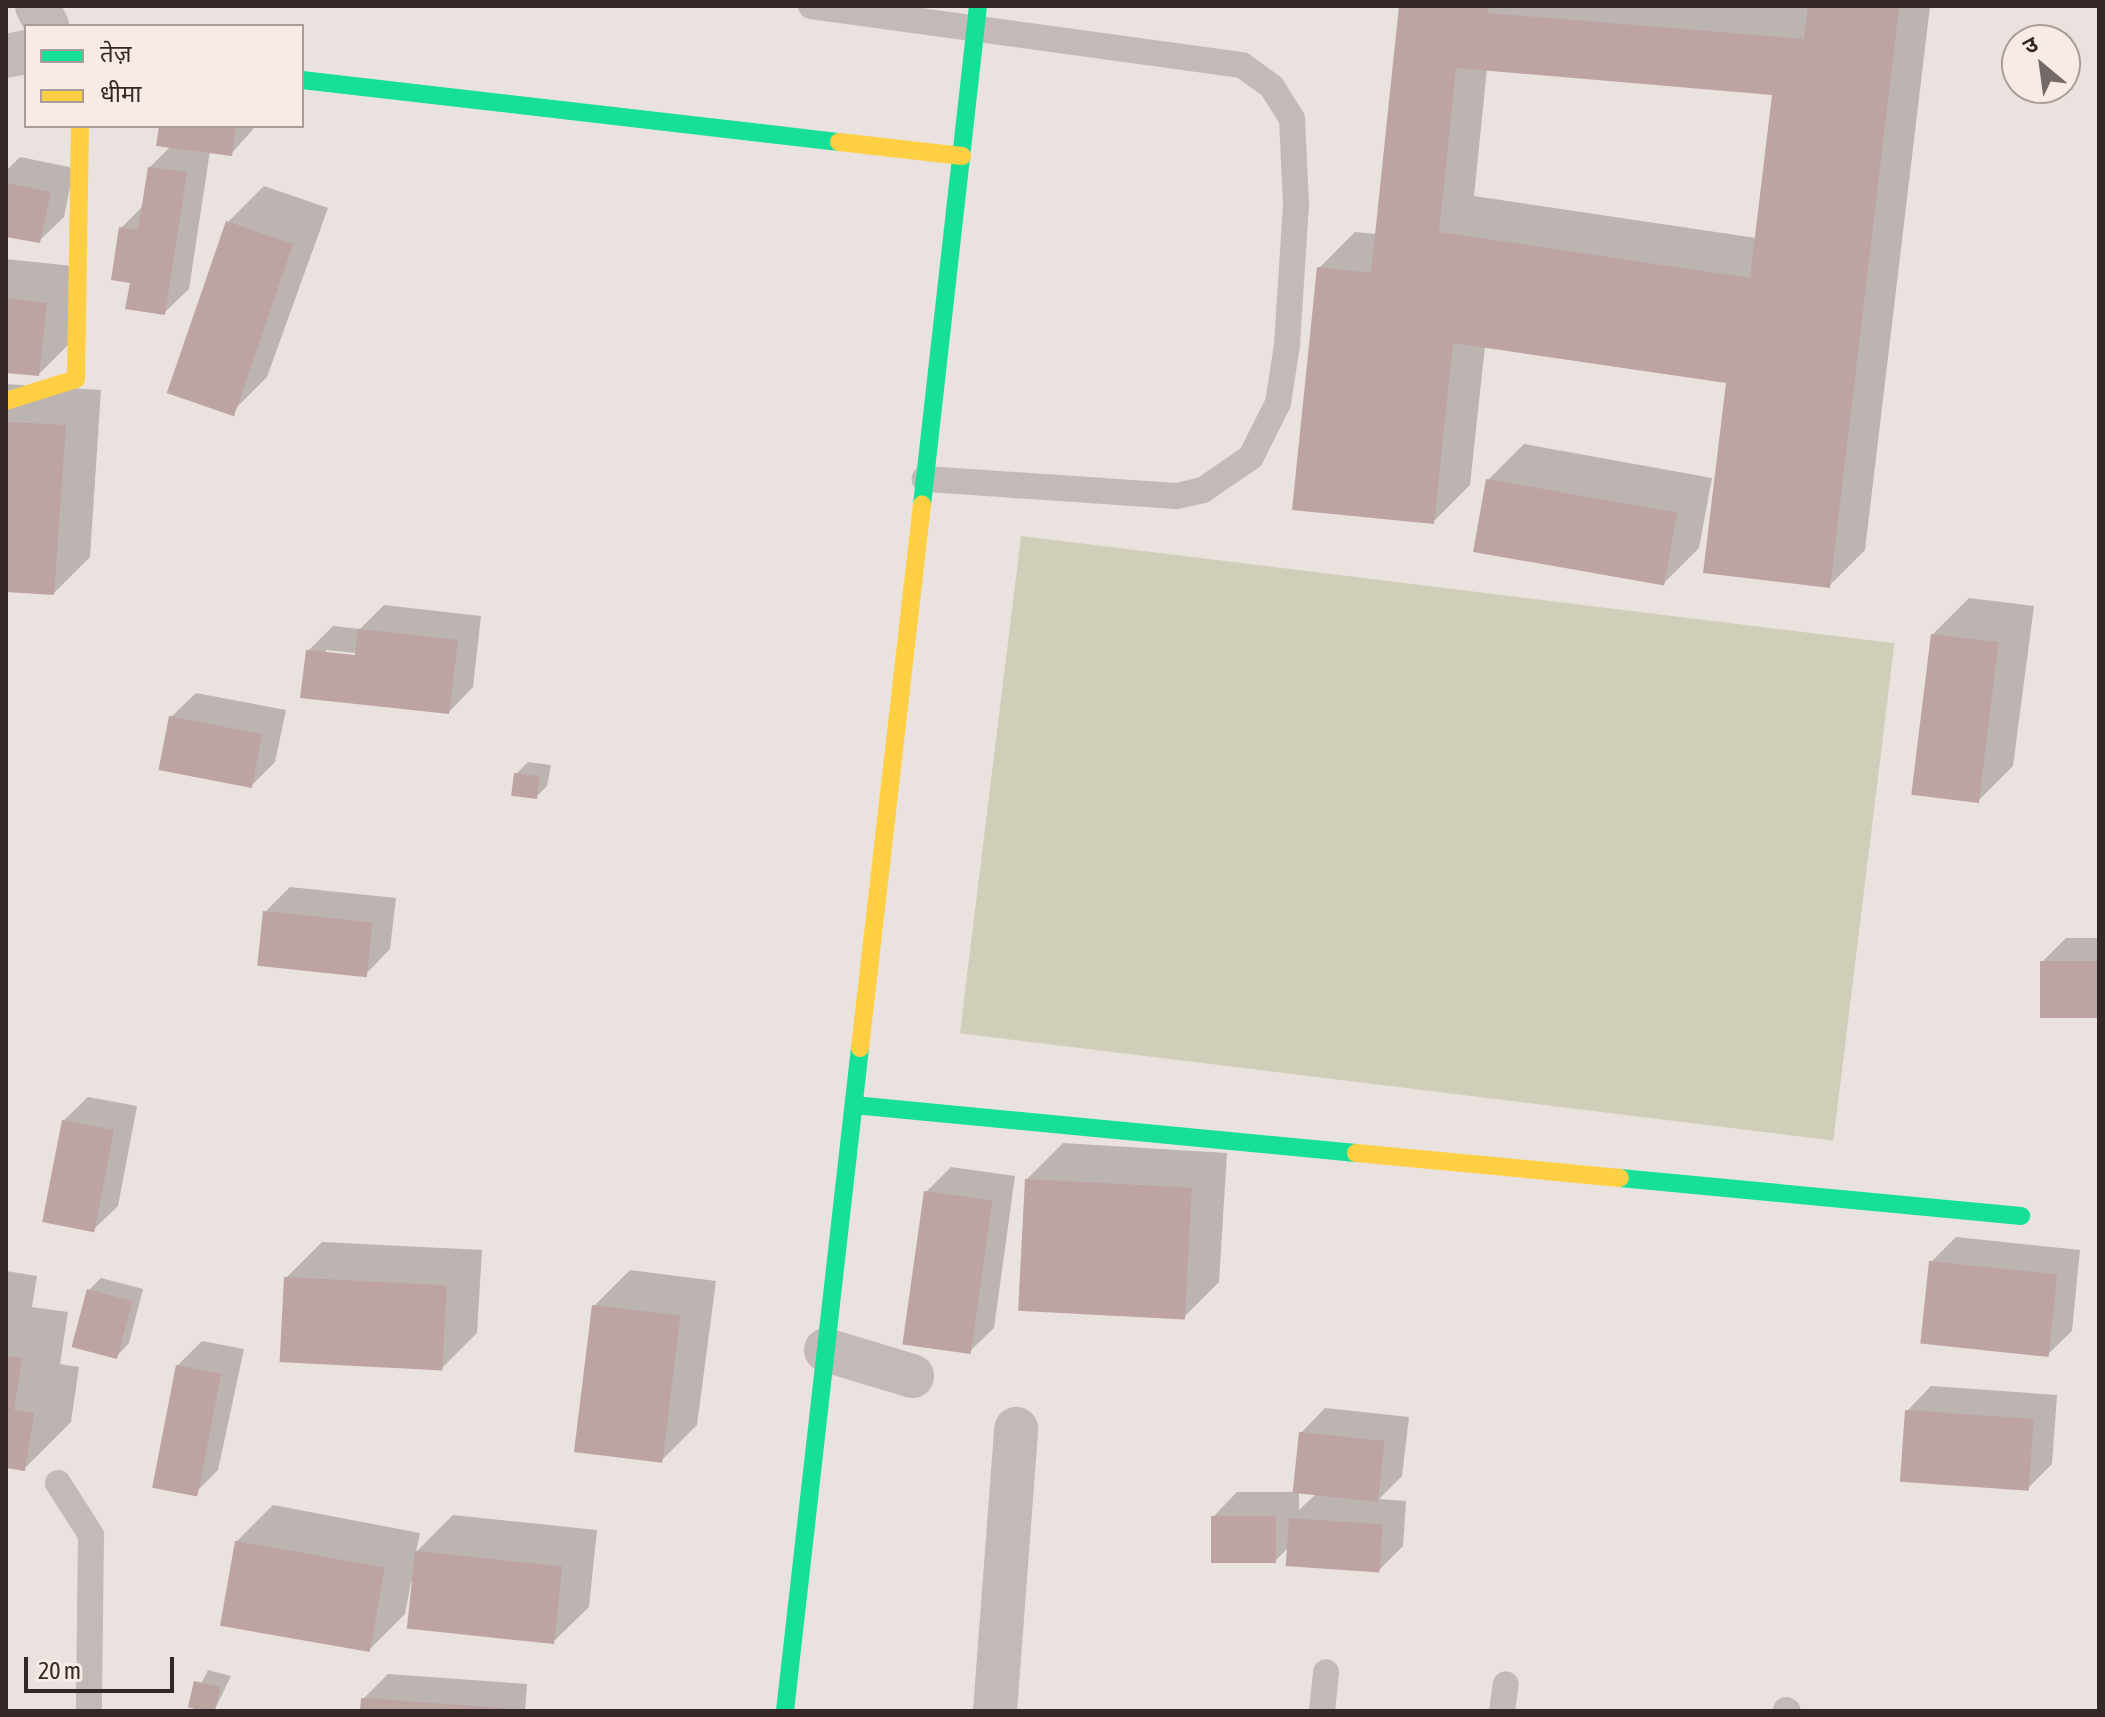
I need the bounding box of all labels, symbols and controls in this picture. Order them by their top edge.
legend [24,24,304,128]
north arrow [2001,24,2081,104]
text: उ [2018,30,2042,59]
text: तेज़ [100,40,132,67]
text: धीमा [100,80,142,107]
scale bar [28,1641,178,1691]
text: 20 m [38,1657,81,1684]

